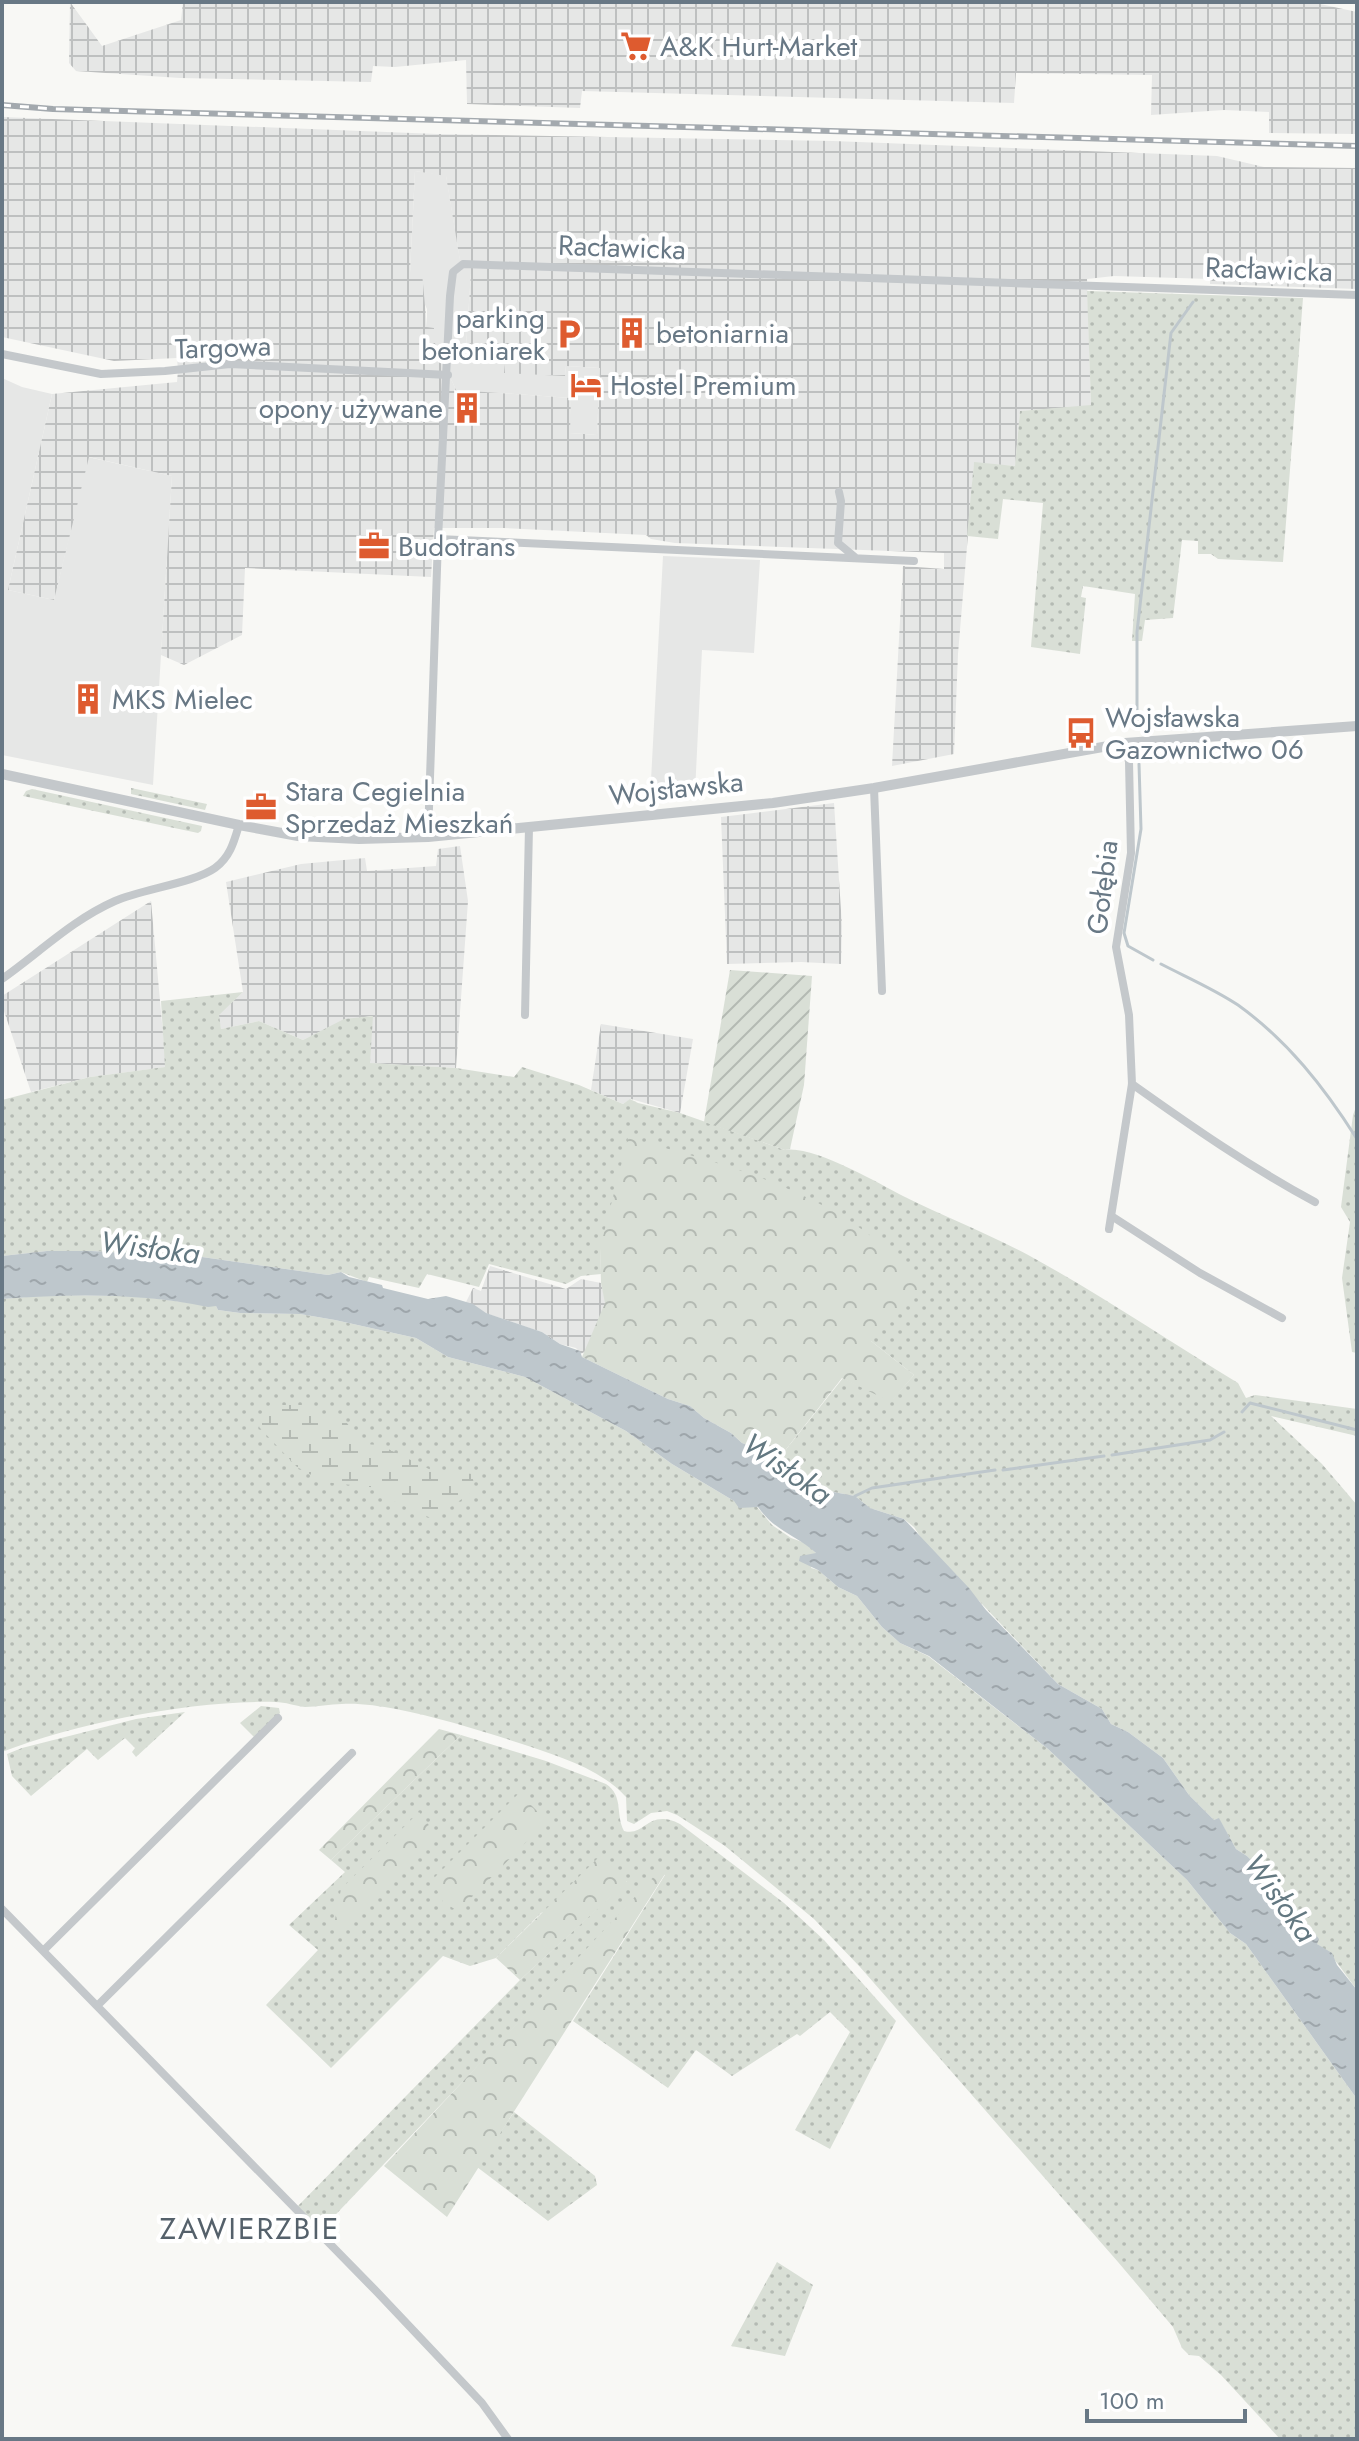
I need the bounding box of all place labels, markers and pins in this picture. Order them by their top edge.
place label: A&K Hurt-Market [660,26,858,67]
supermarket icon: A&K Hurt-Market [619,29,653,63]
place label: parking betoniarek [421,298,546,371]
place label: betoniarnia [656,313,789,354]
building icon: betoniarnia [615,316,649,350]
parking icon: parking betoniarek [552,317,586,351]
place label: Hostel Premium [610,365,797,406]
hotel icon: Hostel Premium [569,368,603,402]
place label: opony używane [259,388,443,429]
building icon: opony używane [450,391,484,425]
place label: Budotrans [398,526,515,567]
office icon: Budotrans [357,529,391,563]
place label: MKS Mielec [112,679,253,720]
building icon: MKS Mielec [71,682,105,716]
place label: Wojsławska Gazownictwo 06 [1105,697,1304,770]
bus stop icon: Wojsławska Gazownictwo 06 [1064,716,1098,750]
place label: Stara Cegielnia Sprzedaż Mieszkań [285,771,513,844]
office icon: Stara Cegielnia Sprzedaż Mieszkań [244,790,278,824]

